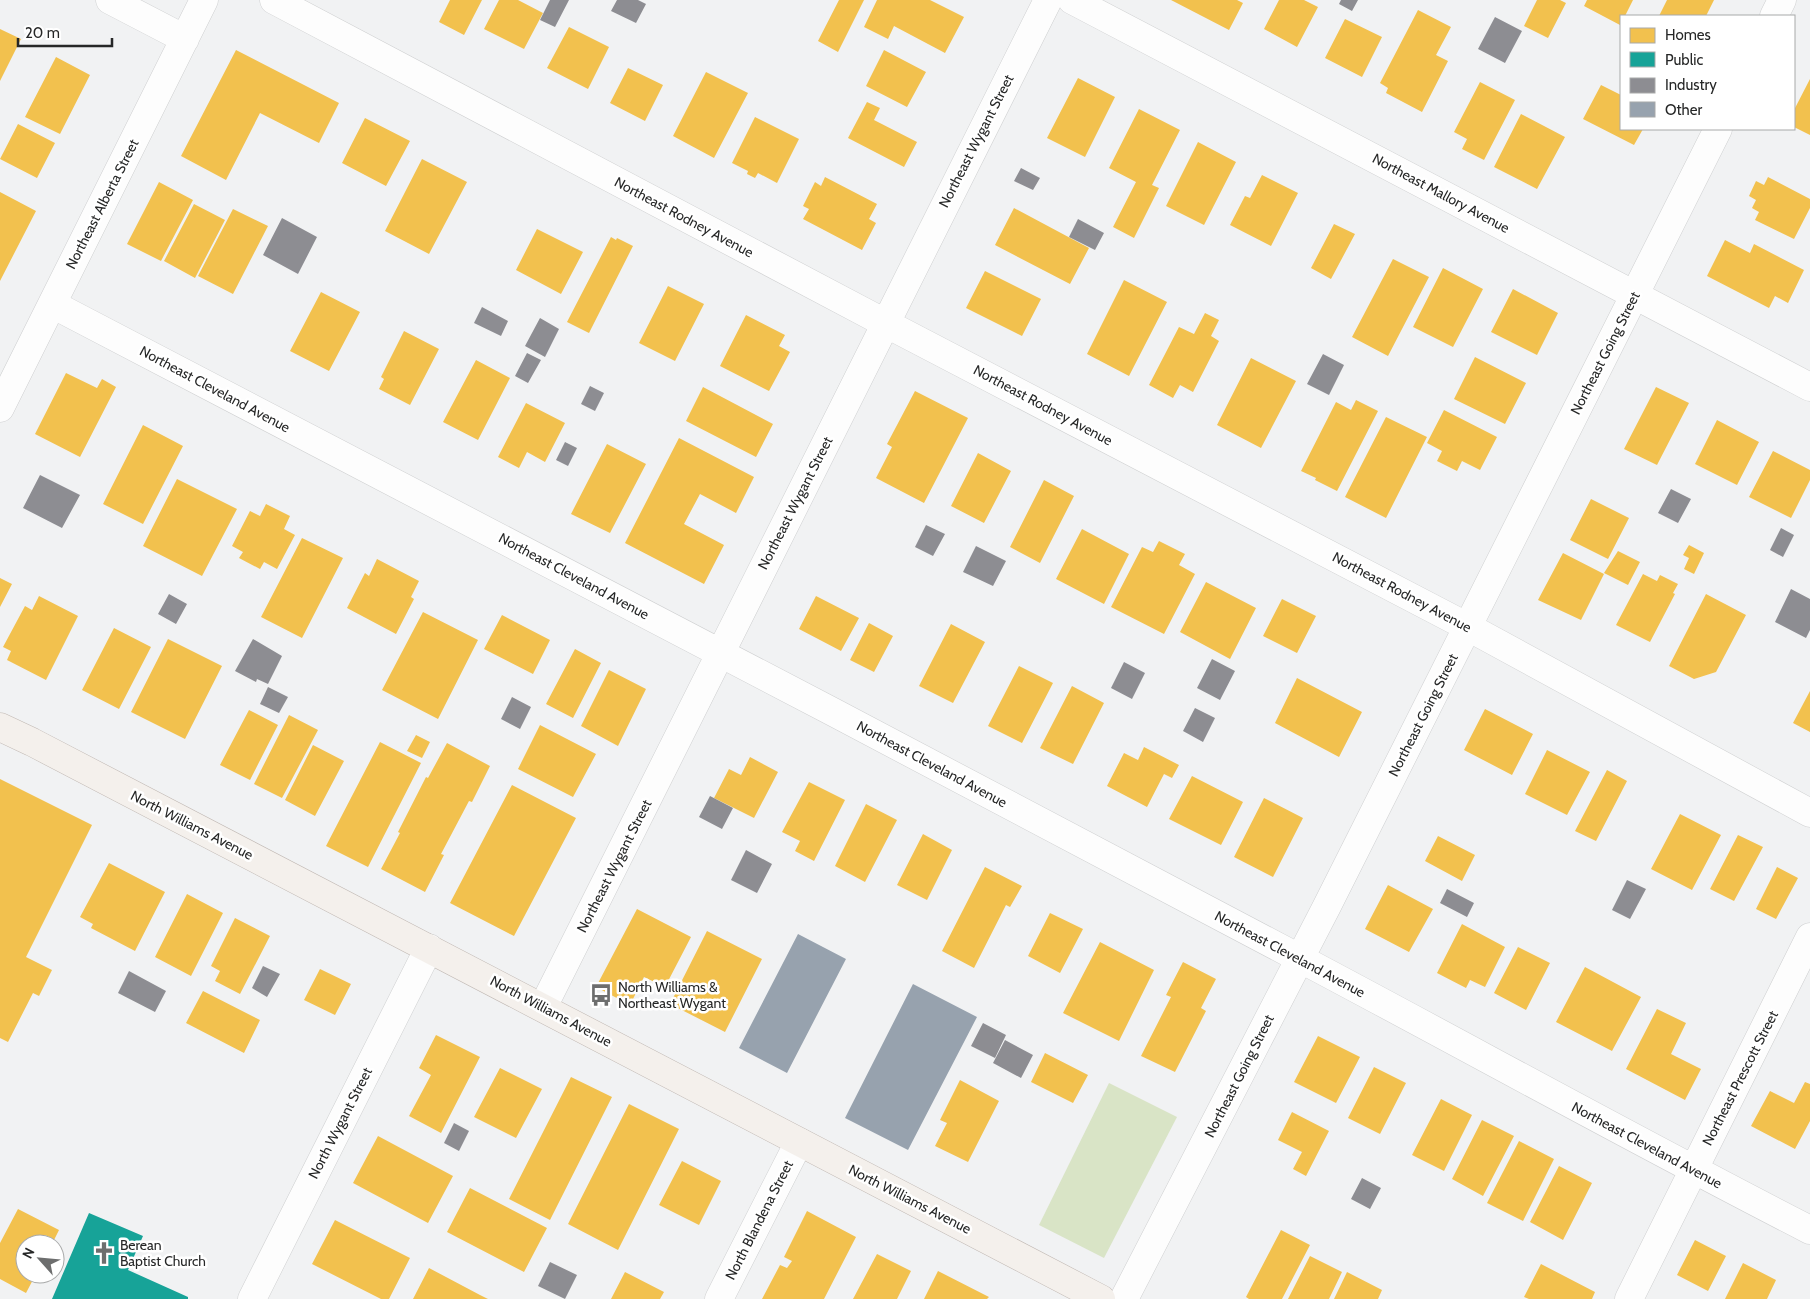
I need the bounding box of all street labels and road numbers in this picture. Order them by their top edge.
street label: Northeast Wygant Street [935,71,1018,211]
street label: Northeast Alberta Street [61,136,143,272]
street label: Northeast Mallory Avenue [1369,149,1513,237]
street label: Northeast Rodney Avenue [611,173,757,261]
street label: Northeast Going Street [1566,288,1644,417]
street label: Northeast Cleveland Avenue [137,342,293,436]
street label: Northeast Rodney Avenue [970,361,1116,449]
street label: Northeast Wygant Street [754,433,837,573]
street label: Northeast Cleveland Avenue [496,529,652,623]
street label: Northeast Rodney Avenue [1329,548,1475,636]
street label: Northeast Going Street [1384,650,1462,779]
street label: Northeast Cleveland Avenue [854,717,1010,811]
street label: North Williams Avenue [128,786,256,864]
street label: Northeast Wygant Street [573,796,656,936]
street label: Northeast Cleveland Avenue [1212,907,1368,1001]
street label: North Williams Avenue [487,971,615,1051]
street label: Northeast Prescott Street [1698,1007,1782,1149]
street label: Northeast Going Street [1200,1011,1278,1140]
street label: North Wygant Street [304,1064,376,1182]
street label: Northeast Cleveland Avenue [1569,1098,1725,1192]
street label: North Blandena Street [721,1157,797,1283]
street label: North Williams Avenue [846,1160,974,1238]

